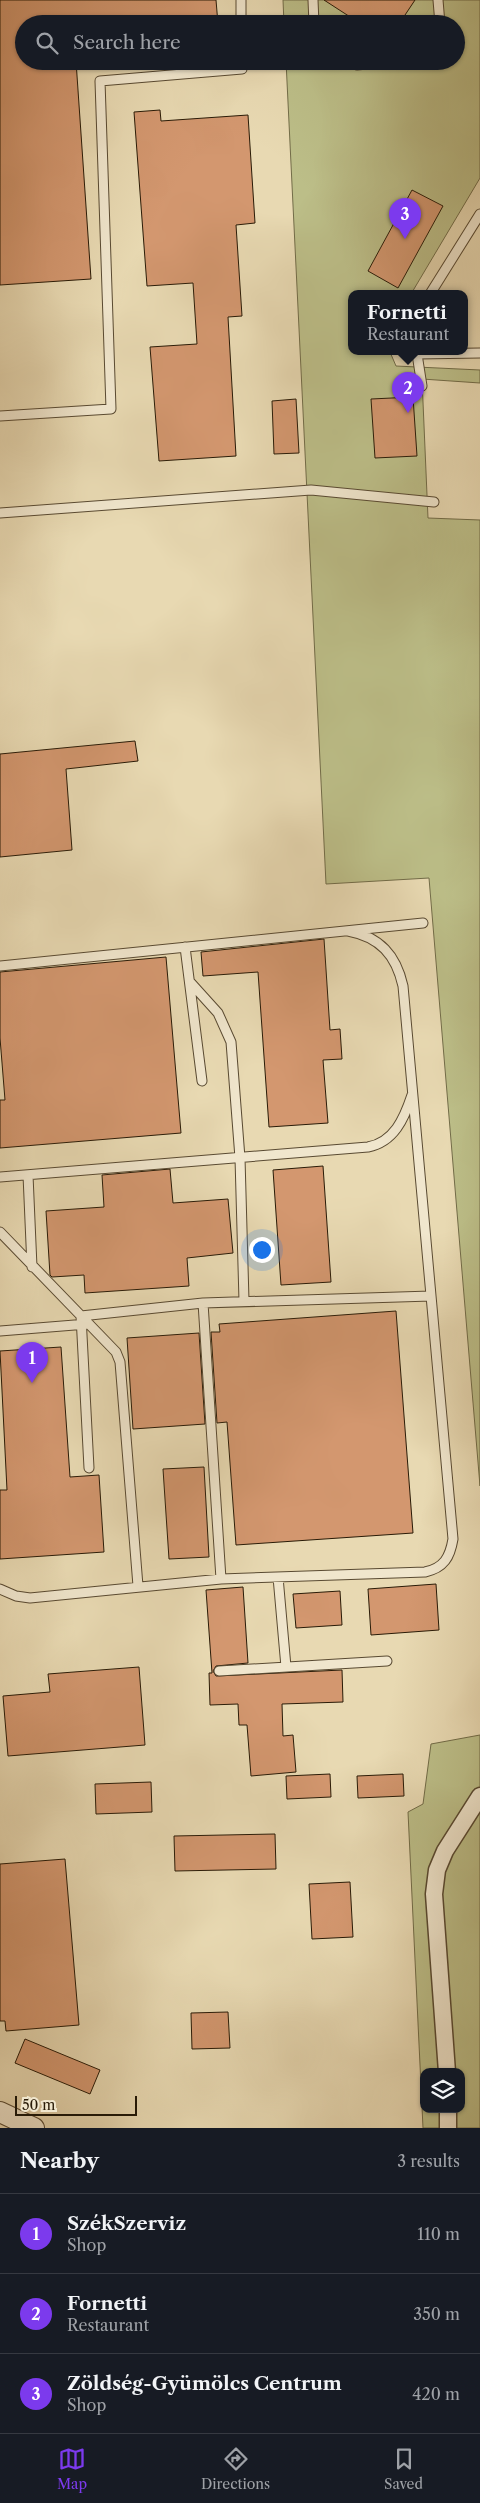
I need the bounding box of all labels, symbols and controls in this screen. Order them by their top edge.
search box [15,15,465,70]
icon: search [33,29,61,57]
text: Search here [73,31,181,54]
pin: 3 [389,198,421,239]
popup [348,290,468,355]
text: Fornetti [367,301,447,324]
text: Restaurant [367,324,449,344]
pin: 2 [392,372,424,413]
your location [249,1237,275,1263]
pin: 1 [16,1342,48,1383]
map controls [420,2068,465,2113]
button: layers [420,2068,465,2113]
scale bar [15,2093,138,2116]
text: 50 m [22,2096,55,2114]
text: Nearby [20,2148,99,2173]
text: 3 results [397,2151,460,2171]
text: SzékSzerviz [67,2212,186,2235]
text: 1 [32,2224,40,2244]
text: 110 m [417,2224,460,2244]
text: Shop [67,2235,106,2255]
text: Fornetti [67,2292,147,2315]
text: 2 [31,2304,41,2324]
text: 350 m [413,2304,460,2324]
text: Restaurant [67,2315,149,2335]
text: Zöldség-Gyümölcs Centrum [67,2372,342,2395]
text: 3 [31,2384,41,2404]
text: 420 m [412,2384,460,2404]
text: Shop [67,2395,106,2415]
tab: Map [57,2445,87,2493]
tab: Directions [201,2445,270,2493]
tab: Saved [384,2445,423,2493]

